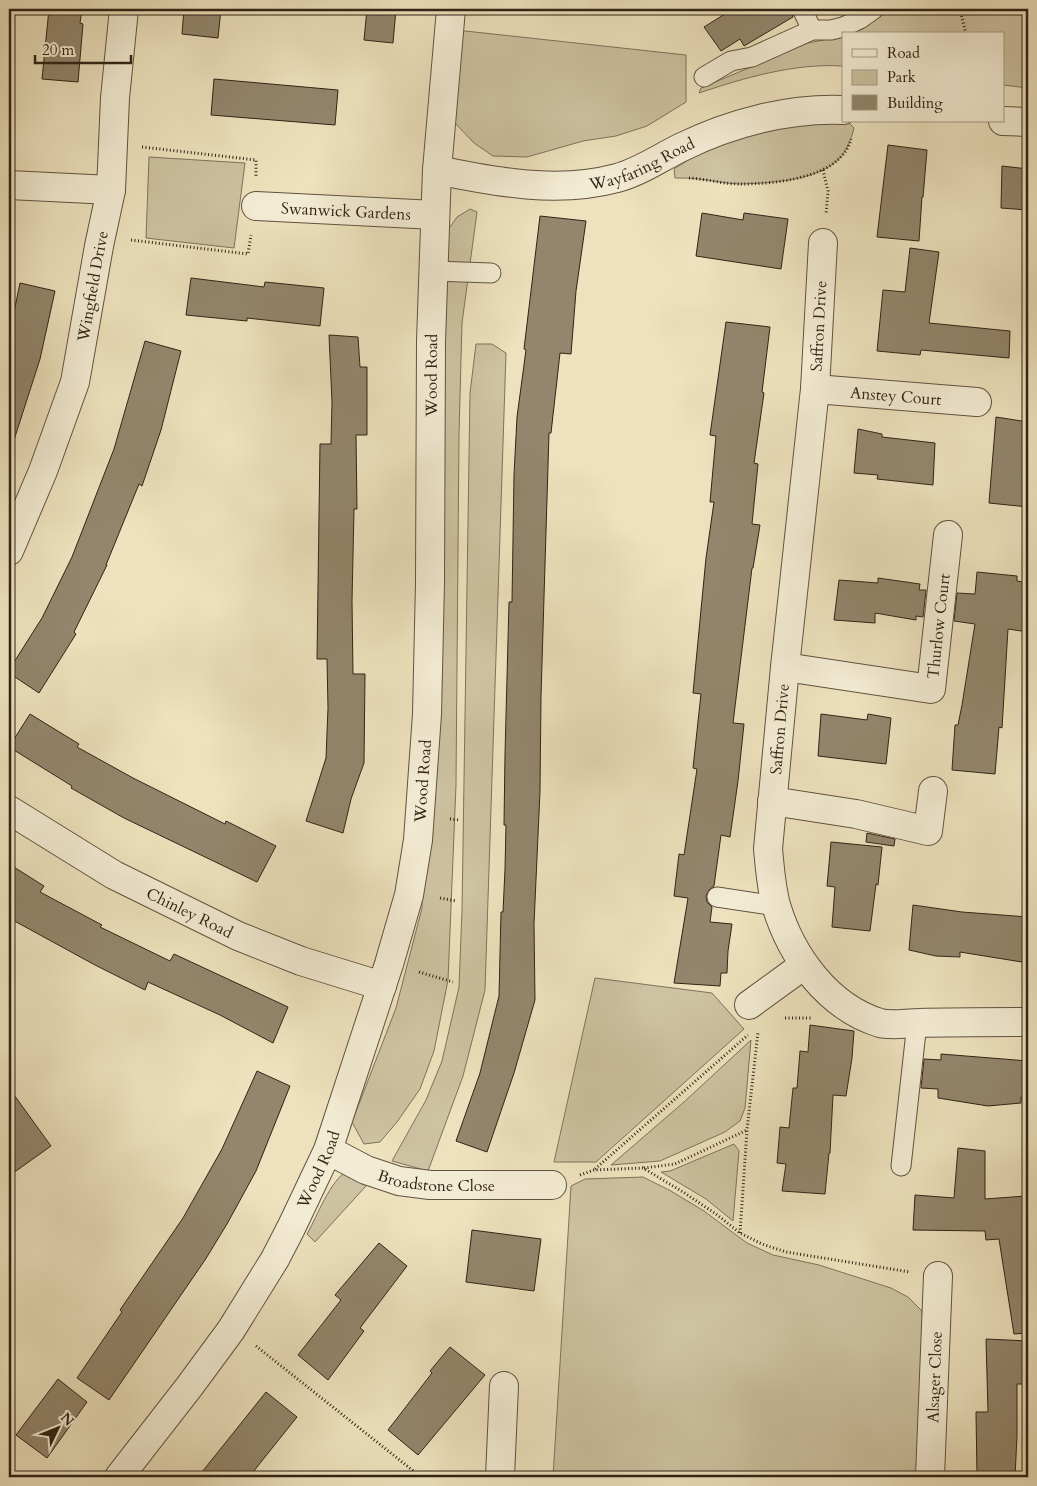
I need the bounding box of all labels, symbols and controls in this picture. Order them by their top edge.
scale bar [35,32,131,64]
legend [842,32,1004,122]
text: 20 m [42,40,74,60]
text: Road [887,43,920,63]
text: Park [887,67,916,87]
text: Building [887,93,943,113]
street label: Wayfaring Road [587,132,699,196]
street label: Swanwick Gardens [280,197,411,226]
street label: Wingfield Drive [72,229,114,344]
street label: Saffron Drive [806,280,832,372]
street label: Wood Road [421,333,443,418]
street label: Anstey Court [849,382,942,411]
street label: Thurlow Court [922,572,956,680]
street label: Saffron Drive [765,683,795,775]
street label: Wood Road [409,738,437,824]
street label: Chinley Road [142,883,237,944]
street label: Wood Road [292,1127,346,1213]
street label: Broadstone Close [375,1165,495,1197]
street label: Alsager Close [922,1331,948,1423]
north arrow [32,1404,82,1454]
text: N [56,1409,78,1430]

